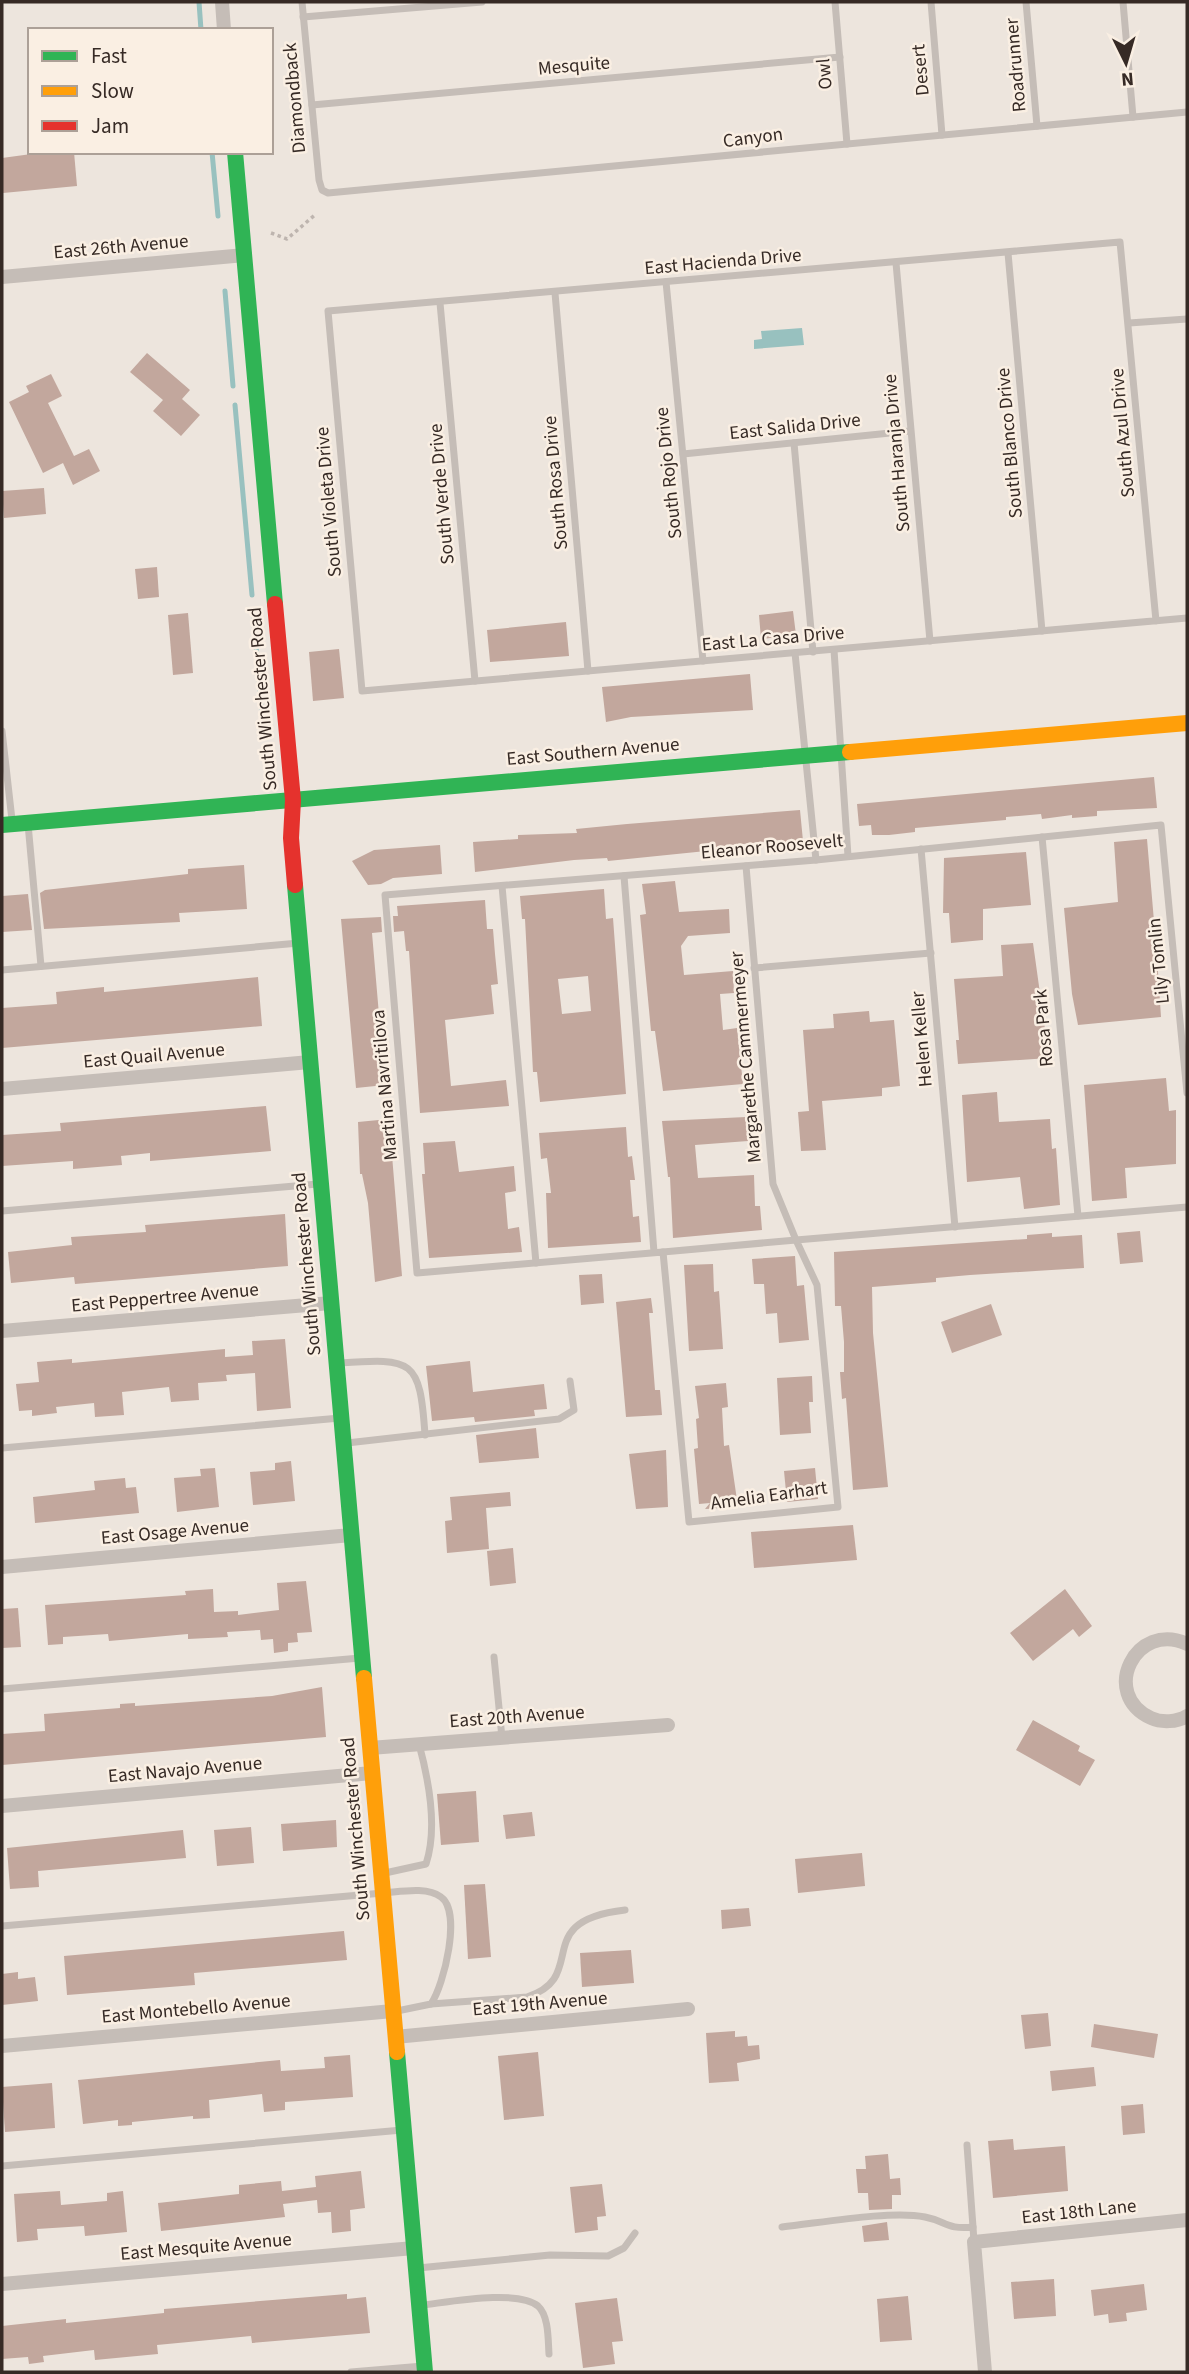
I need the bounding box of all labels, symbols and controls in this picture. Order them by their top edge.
street label: Roadrunner [998,16,1034,113]
legend [28,28,273,154]
north arrow [1091,28,1161,98]
text: Fast [91,41,127,71]
street label: Diamondback [277,41,313,154]
street label: Desert [905,43,937,97]
street label: Mesquite [537,49,611,83]
street label: Owl [810,57,840,91]
text: N [1120,64,1135,92]
text: Slow [91,76,134,106]
text: Jam [91,111,129,141]
street label: Canyon [721,121,785,155]
street label: East 26th Avenue [52,228,190,266]
street label: East Hacienda Drive [643,242,803,282]
street label: South Blanco Drive [990,367,1030,519]
street label: South Azul Drive [1104,367,1142,499]
street label: South Haranja Drive [877,373,917,533]
street label: South Rojo Drive [649,406,689,540]
street label: East Salida Drive [728,407,862,447]
street label: South Rosa Drive [537,415,575,551]
street label: South Verde Drive [422,422,462,566]
street label: South Violeta Drive [309,426,349,578]
street label: South Winchester Road [242,606,284,792]
street label: East La Casa Drive [701,619,845,659]
street label: East Southern Avenue [505,731,681,773]
street label: Eleanor Roosevelt [700,827,845,867]
street label: Lily Tomlin [1141,917,1177,1005]
street label: Margarethe Cammermeyer [723,950,769,1164]
street label: Rosa Park [1027,988,1061,1068]
street label: Helen Keller [904,989,940,1088]
street label: Martina Navritilova [365,1009,405,1161]
street label: East Quail Avenue [82,1036,226,1076]
street label: South Winchester Road [286,1171,328,1357]
street label: East Peppertree Avenue [70,1276,260,1320]
street label: Amelia Earhart [709,1474,830,1518]
street label: East Osage Avenue [100,1512,250,1552]
street label: East 20th Avenue [449,1699,585,1735]
street label: South Winchester Road [335,1736,377,1922]
street label: East Navajo Avenue [107,1750,263,1790]
street label: East 19th Avenue [471,1985,609,2023]
street label: East Montebello Avenue [100,1987,292,2031]
street label: East 18th Lane [1020,2193,1138,2231]
street label: East Mesquite Avenue [119,2226,293,2268]

